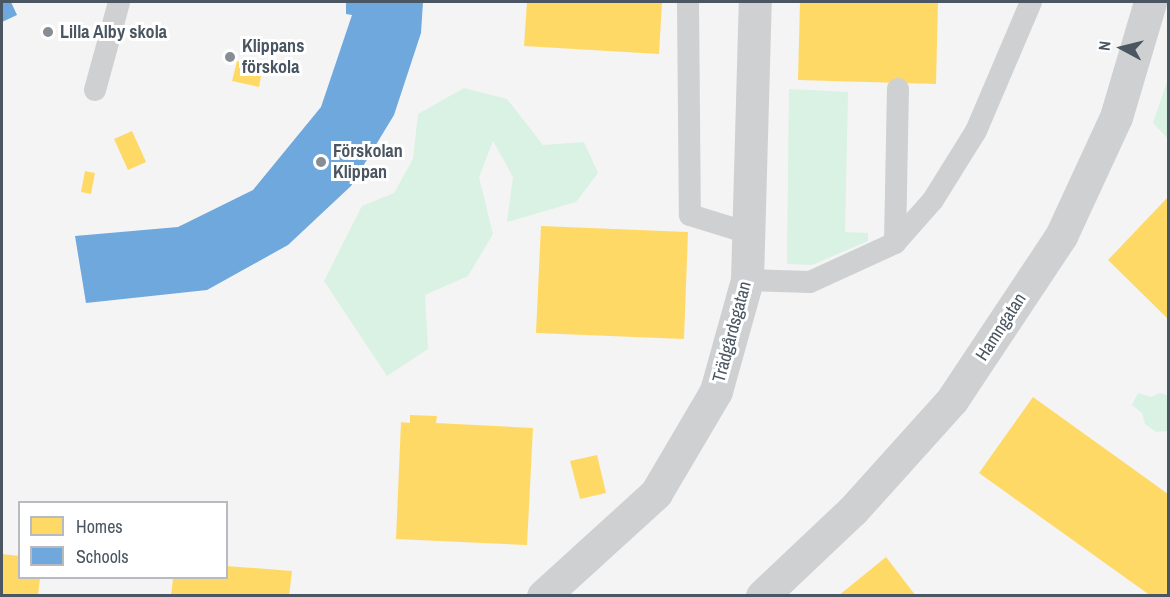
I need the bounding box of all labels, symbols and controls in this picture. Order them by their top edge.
north arrow [1092,18,1152,78]
place label: Lilla Alby skola [60,21,167,43]
marker: Lilla Alby skola [41,25,55,39]
place label: Klippans förskola [242,36,304,78]
text: N [1093,40,1116,52]
marker: Klippans förskola [223,50,237,64]
place label: Förskolan Klippan [333,141,403,184]
marker: Förskolan Klippan [314,155,328,169]
street label: Trädgårdsgatan [708,279,756,385]
street label: Hamngatan [971,289,1031,365]
legend [18,501,228,579]
text: Homes [76,514,123,539]
text: Schools [76,544,129,569]

